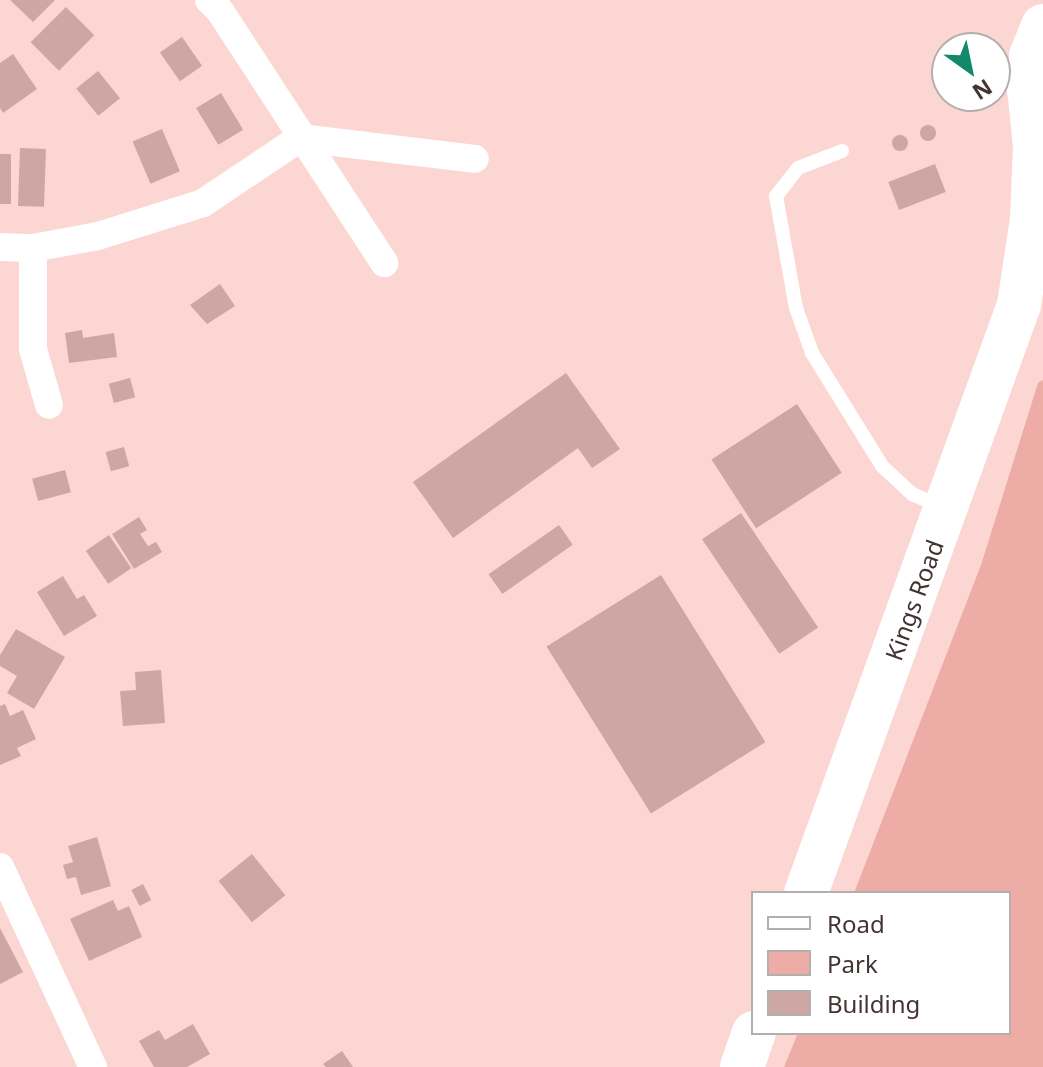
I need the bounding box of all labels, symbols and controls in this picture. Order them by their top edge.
north arrow [931,32,1011,112]
text: N [967,73,999,108]
street label: Kings Road [879,536,949,664]
legend [751,891,1011,1035]
text: Road [827,907,885,940]
text: Park [827,947,878,980]
text: Building [827,987,920,1020]

